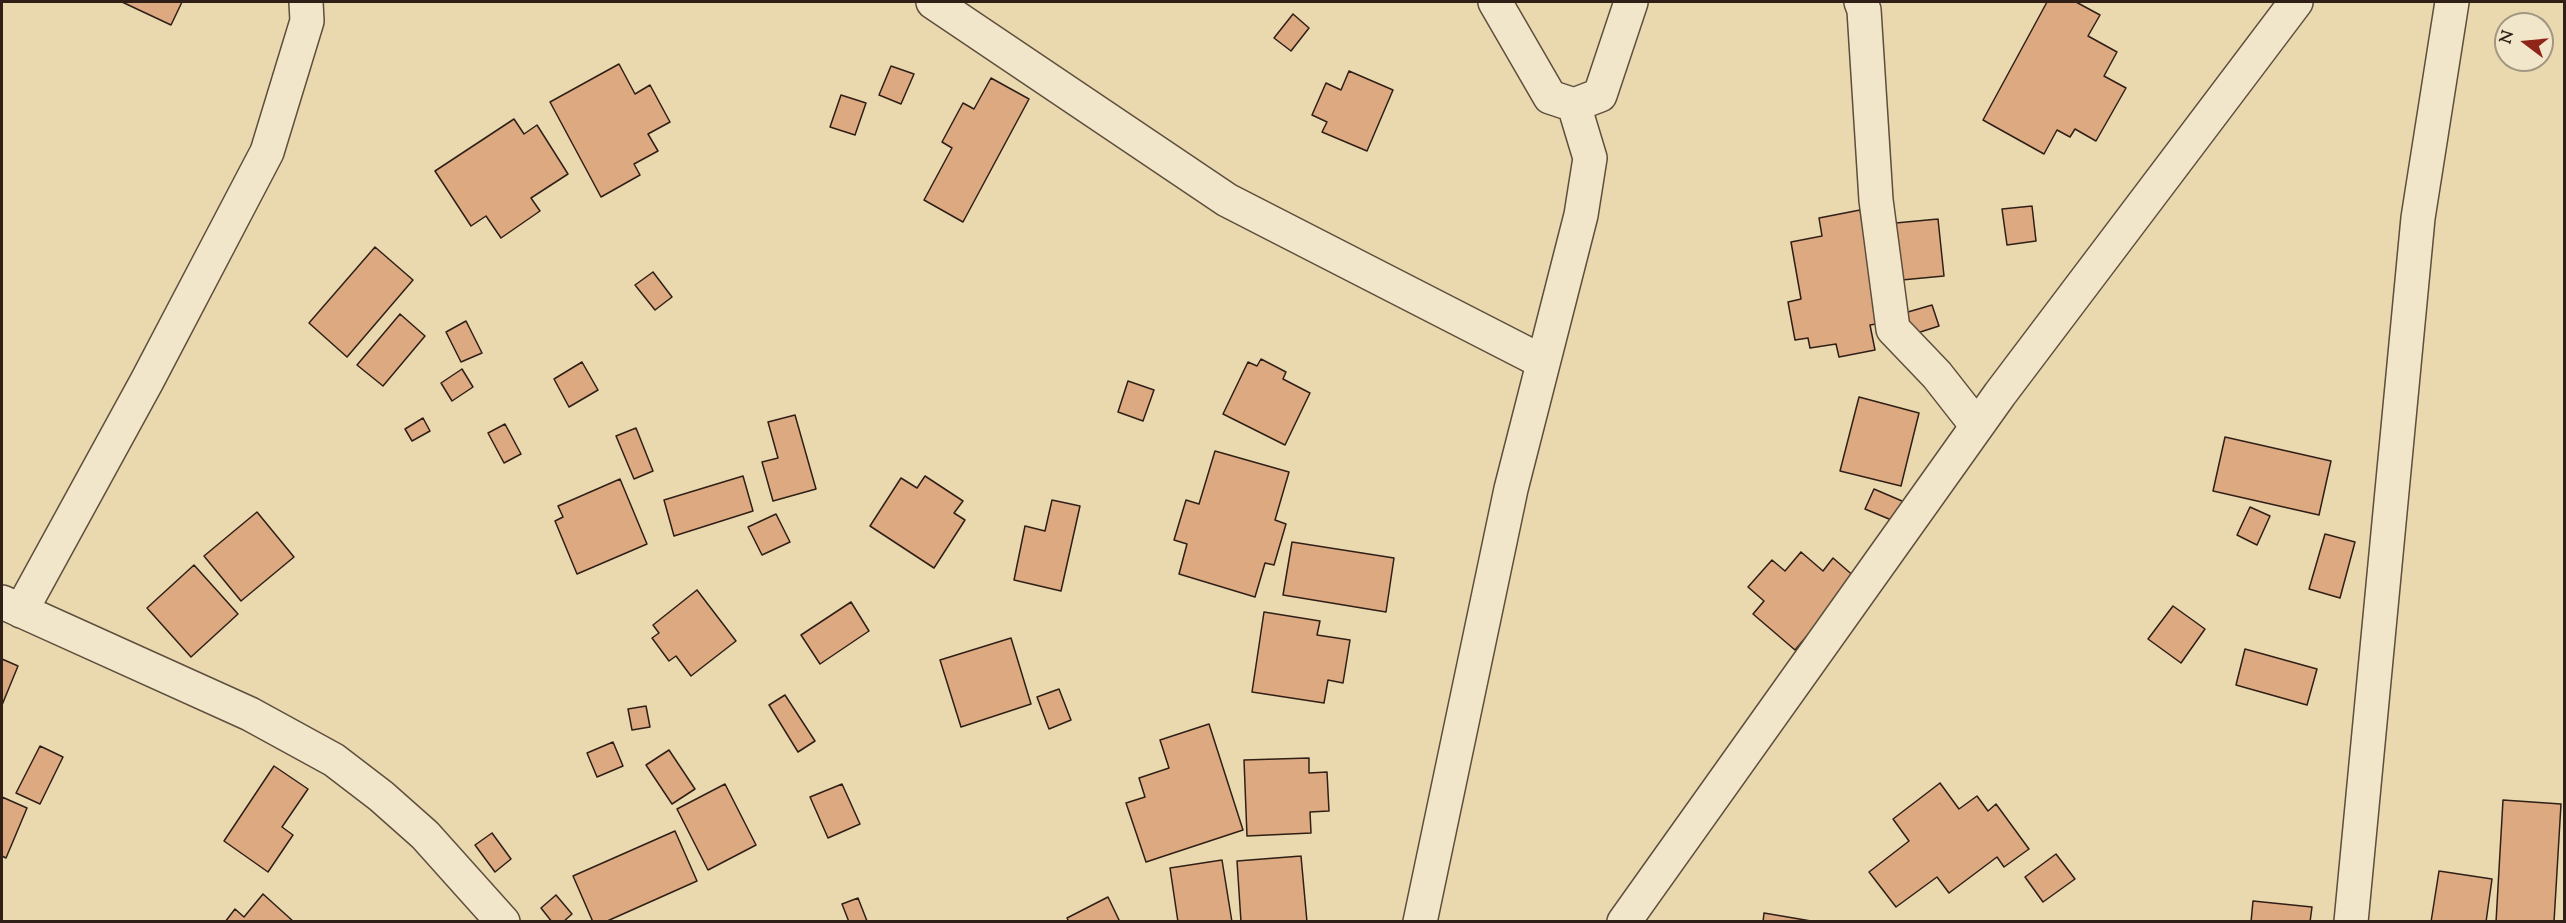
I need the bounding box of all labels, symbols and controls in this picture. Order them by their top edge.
north arrow [2494,12,2554,72]
text: N [2495,28,2521,47]

